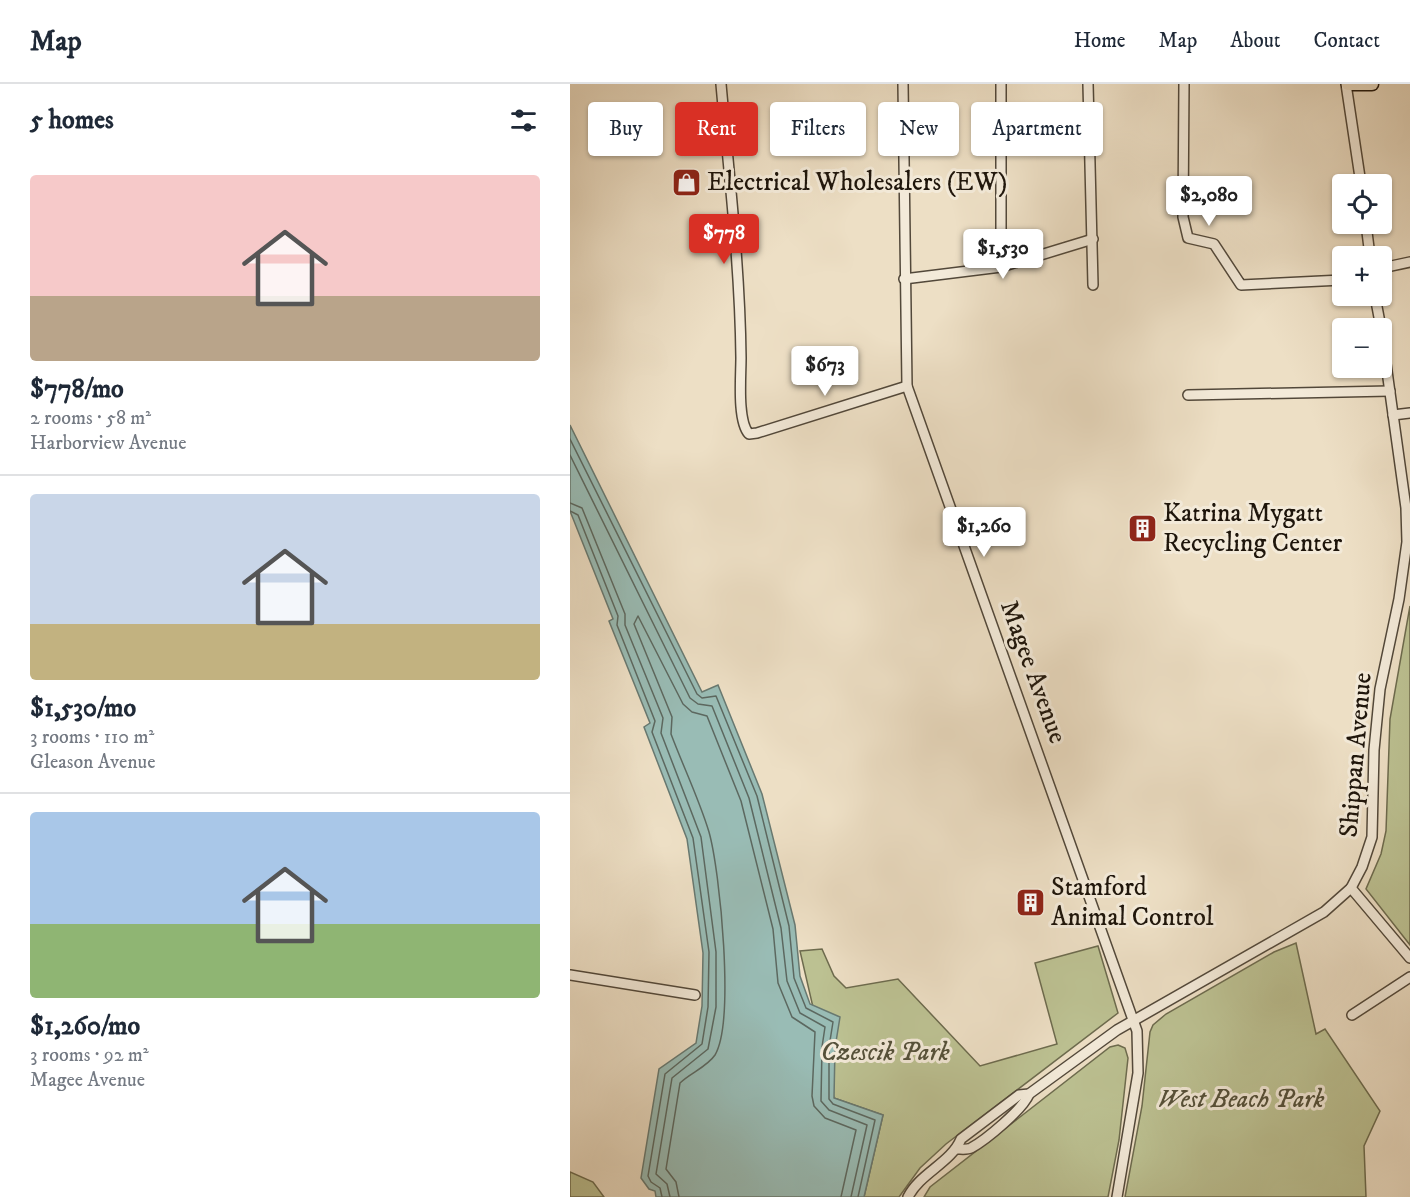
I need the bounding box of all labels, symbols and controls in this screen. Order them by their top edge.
text: Map [30,24,82,59]
text: Home [1074,28,1126,54]
text: Map [1159,28,1197,54]
text: About [1230,28,1281,54]
text: Contact [1314,28,1380,54]
chip: Buy [588,102,663,156]
chip: Rent [675,102,758,156]
chip: Filters [770,102,866,156]
chip: New [878,102,959,156]
chip: Apartment [971,102,1103,156]
text: 5 homes [30,104,114,137]
icon: filters [507,104,540,137]
shop icon: Electrical Wholesalers (EW) [670,166,702,198]
place label: Electrical Wholesalers (EW) [707,166,1007,199]
map controls [1332,174,1392,378]
button: locate [1332,174,1392,234]
pin: $2,080 [1160,176,1258,227]
text: $2,080 [1180,183,1238,208]
icon: home [231,214,339,322]
pin: $778 [688,214,760,265]
text: $778 [703,221,745,246]
pin: $1,530 [954,229,1052,280]
text: $1,530 [977,236,1029,261]
button: + [1332,246,1392,306]
button: − [1332,318,1392,378]
pin: $673 [789,346,861,397]
text: $673 [805,353,845,378]
text: $778/mo [30,373,124,406]
text: 2 rooms · 58 m² [30,406,151,431]
text: Harborview Avenue [30,431,186,456]
place label: Katrina Mygatt Recycling Center [1163,497,1342,560]
pin: $1,260 [935,507,1033,558]
building icon: Katrina Mygatt Recycling Center [1126,512,1158,544]
text: $1,260 [957,514,1011,539]
icon: home [231,533,339,641]
street label: Magee Avenue [992,596,1074,748]
street label: Shippan Avenue [1332,671,1380,839]
text: $1,530/mo [30,692,136,725]
text: 3 rooms · 110 m² [30,725,154,750]
text: Gleason Avenue [30,750,156,775]
icon: home [231,851,339,959]
place label: Stamford Animal Control [1051,871,1214,934]
building icon: Stamford Animal Control [1014,886,1046,918]
text: $1,260/mo [30,1010,140,1043]
park label: Czescik Park [820,1036,950,1069]
text: 3 rooms · 92 m² [30,1043,149,1068]
text: Magee Avenue [30,1068,145,1093]
park label: West Beach Park [1158,1083,1325,1116]

